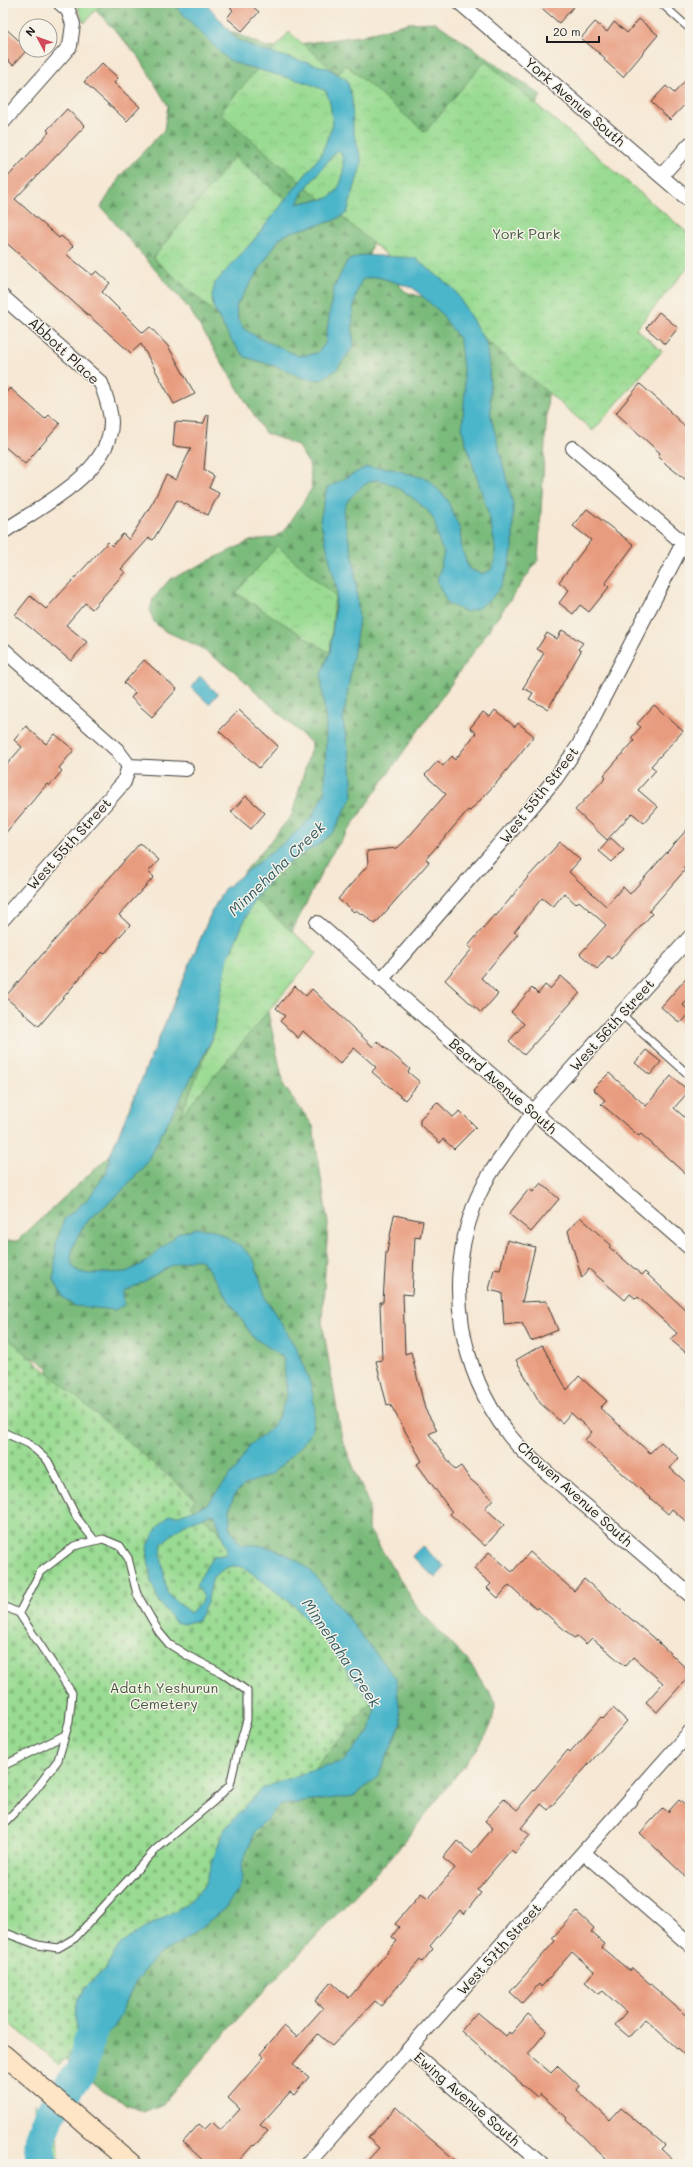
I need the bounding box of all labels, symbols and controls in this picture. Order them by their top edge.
north arrow [18,18,58,58]
scale bar [547,18,599,44]
text: N [22,23,38,39]
text: 20 m [553,23,581,39]
street label: York Avenue South [521,53,630,151]
park label: York Park [492,224,560,243]
street label: Abbott Place [25,313,104,388]
street label: West 55th Street [495,742,582,847]
street label: West 55th Street [22,794,115,894]
water label: Minnehaha Creek [223,816,330,920]
street label: West 56th Street [565,974,658,1075]
street label: Beard Avenue South [445,1033,561,1138]
street label: Chowen Avenue South [514,1437,637,1551]
water label: Minnehaha Creek [298,1594,386,1712]
park label: Adath Yeshurun Cemetery [110,1678,218,1713]
street label: West 57th Street [452,1899,545,1999]
street label: Ewing Avenue South [410,2047,524,2150]

